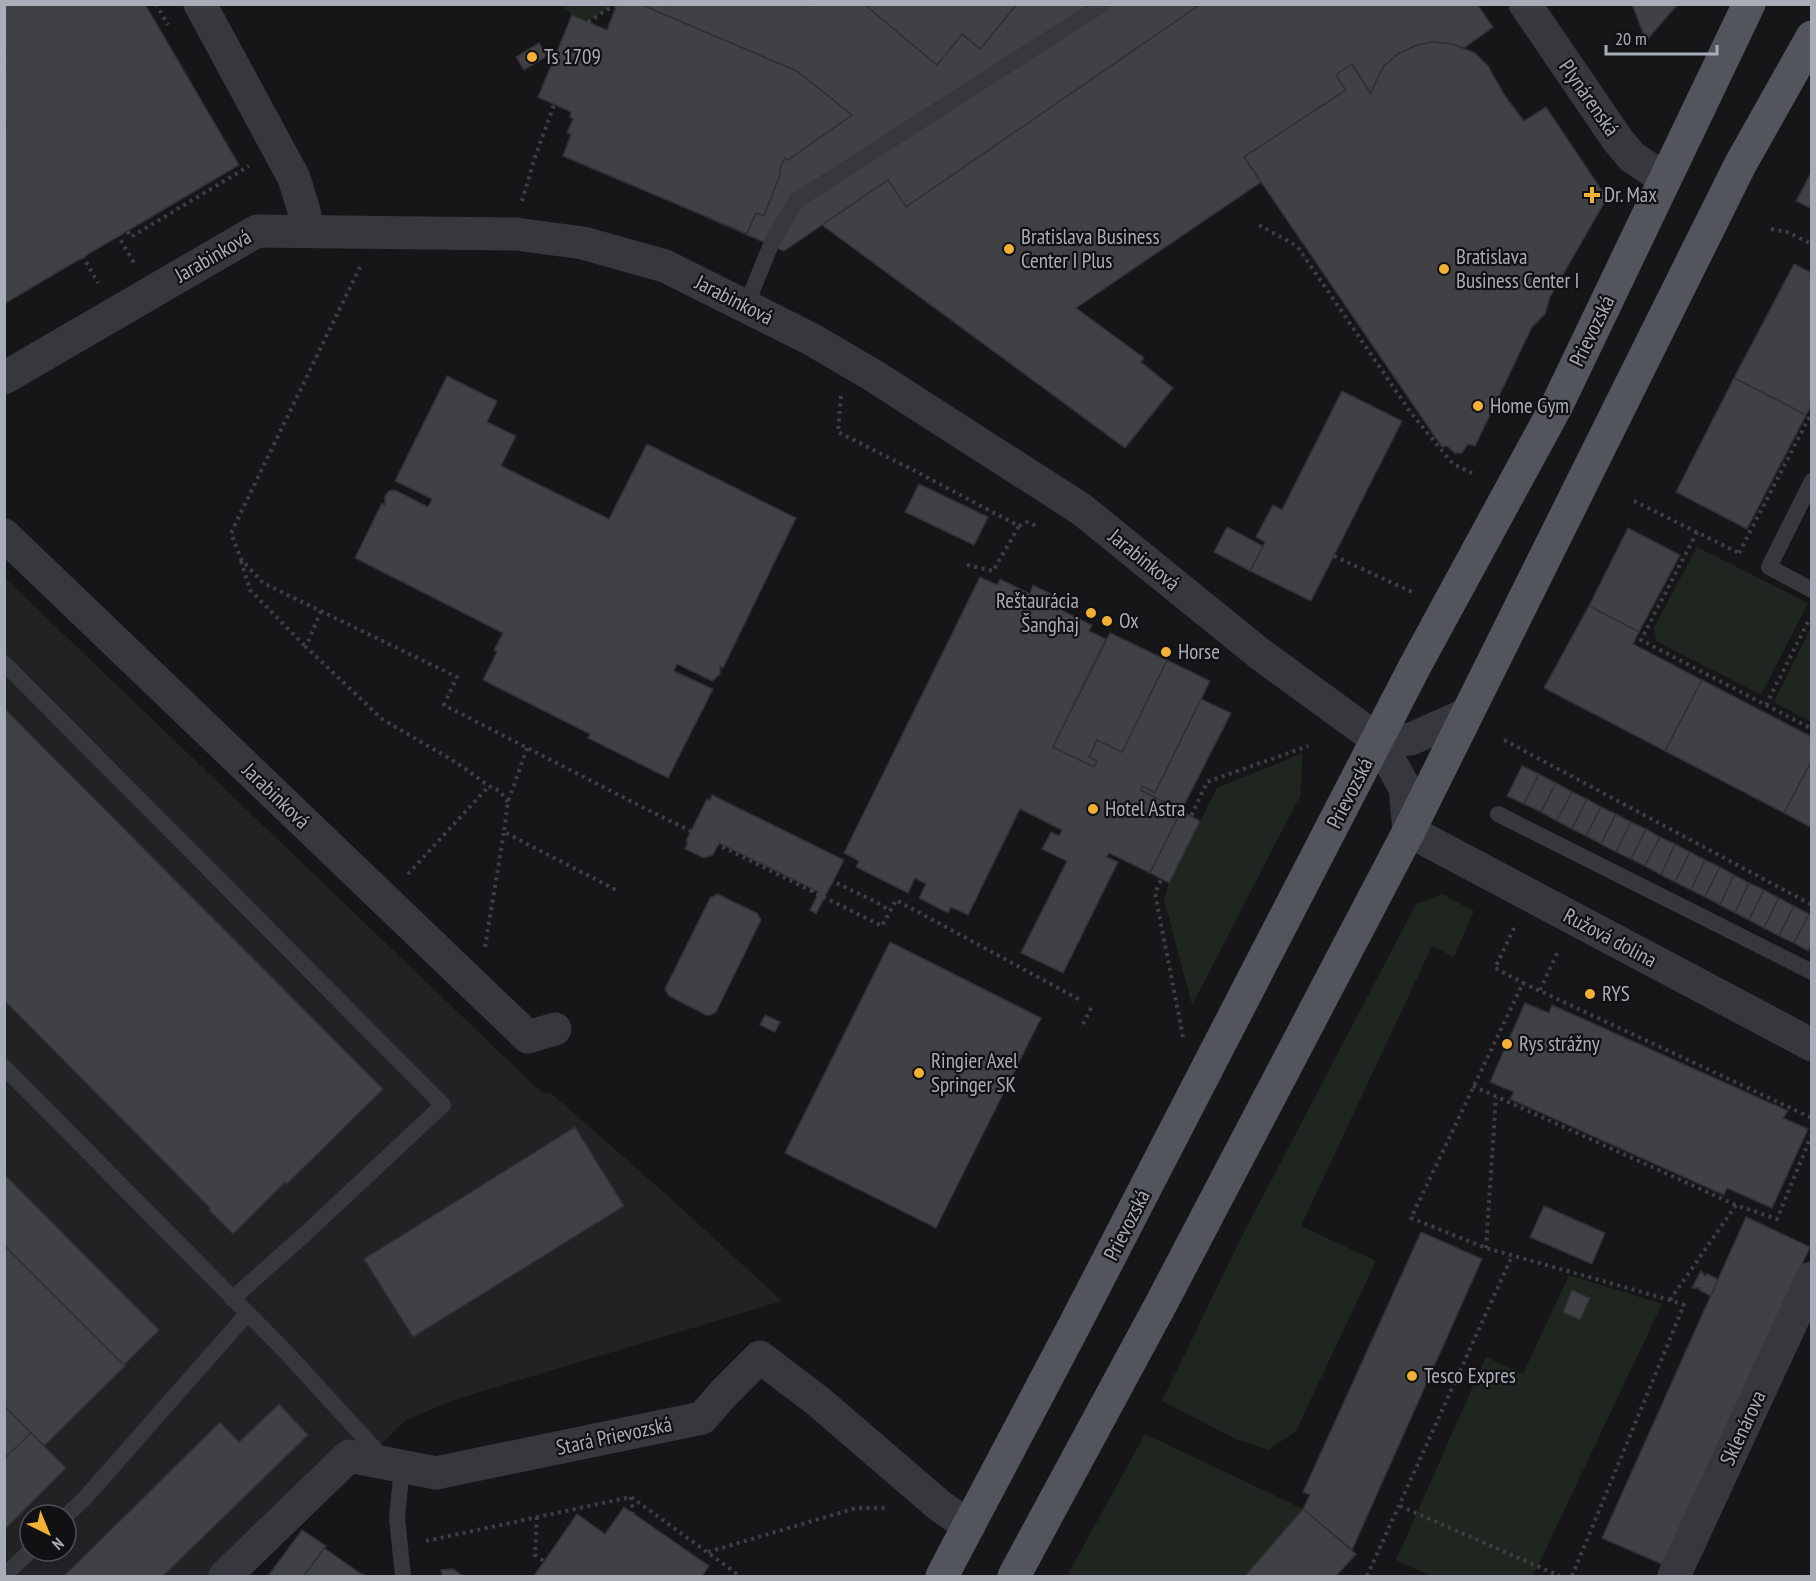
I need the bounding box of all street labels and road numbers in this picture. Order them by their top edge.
street label: Plynárenská [1553,54,1625,141]
street label: Jarabinková [169,223,256,289]
street label: Jarabinková [690,268,778,331]
street label: Prievozská [1563,291,1620,371]
street label: Jarabinková [1102,522,1185,596]
street label: Prievozská [1320,753,1379,833]
street label: Jarabinková [236,756,316,834]
street label: Ružová dolina [1559,902,1661,973]
street label: Prievozská [1097,1185,1156,1265]
street label: Sklenárova [1714,1386,1772,1470]
street label: Stará Prievozská [554,1410,674,1461]

